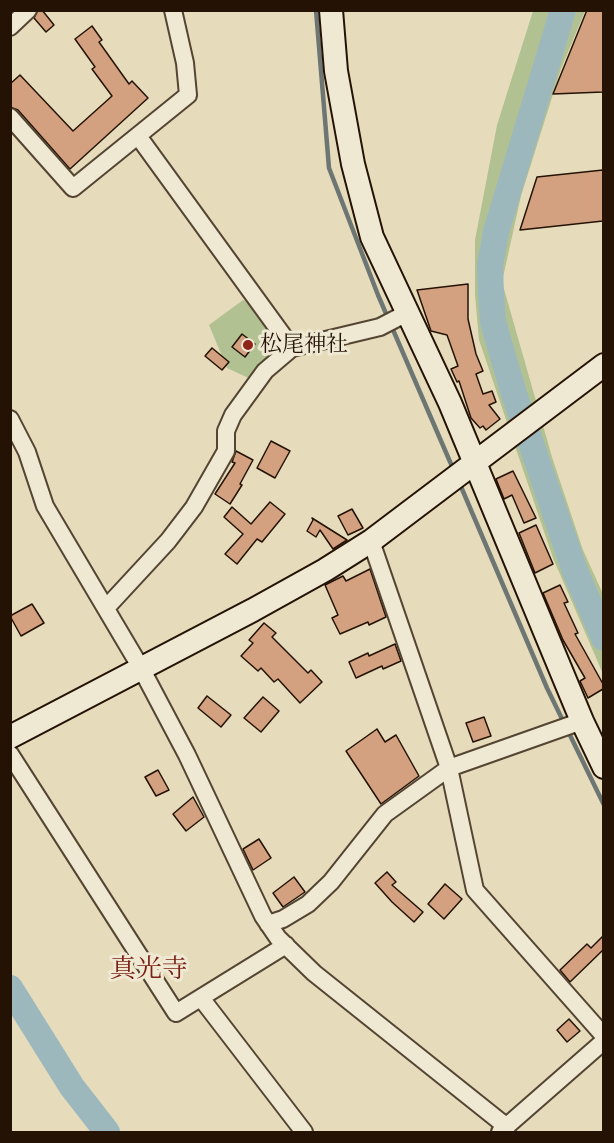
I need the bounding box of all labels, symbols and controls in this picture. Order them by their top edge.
place label: 松尾神社 [260,332,348,358]
marker: 松尾神社 [241,338,255,352]
district label: 真光寺 [110,954,188,986]

